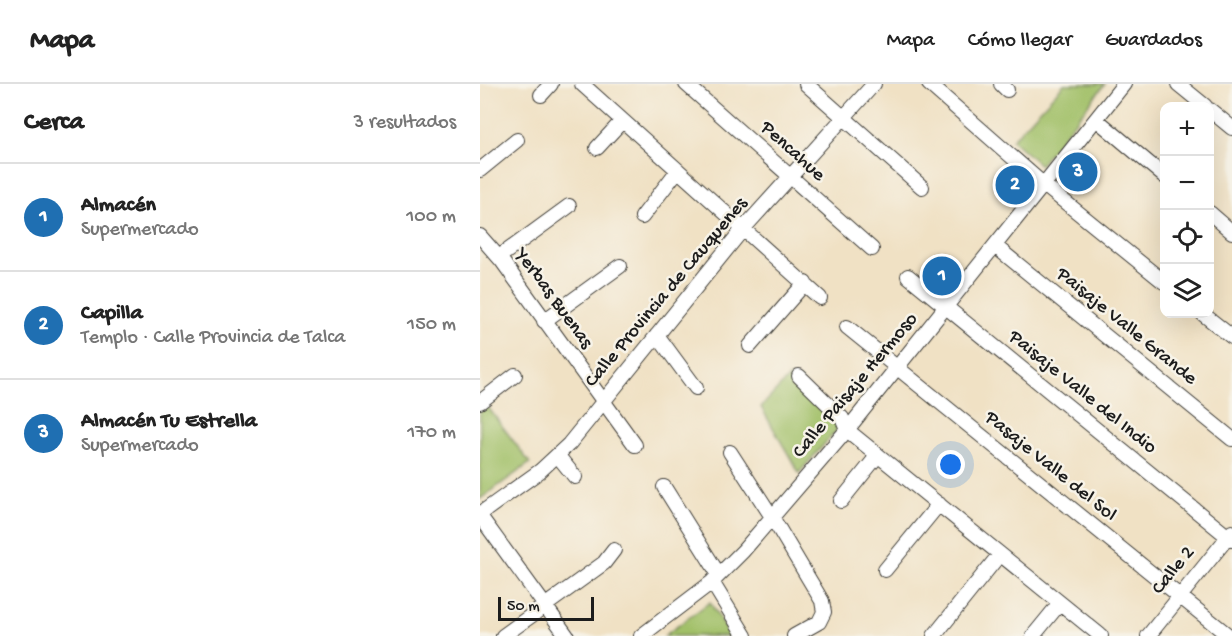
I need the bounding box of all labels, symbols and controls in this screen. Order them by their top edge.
text: Mapa [30,25,94,58]
text: Mapa [886,29,935,54]
text: Cómo llegar [968,29,1072,54]
text: Guardados [1105,29,1202,54]
map controls [1160,102,1214,318]
button: + [1160,102,1214,156]
text: Cerca [24,108,84,139]
text: 3 resultados [354,112,456,135]
street label: Pencahue [754,116,830,187]
pin: 3 [1058,150,1098,194]
button: − [1160,156,1214,210]
pin: 2 [996,162,1034,208]
text: Almacén [81,193,156,219]
street label: Calle Provincia de Cauquenes [581,193,754,393]
text: 1 [39,206,48,229]
text: 100 m [406,206,456,229]
button: locate [1160,210,1214,264]
text: Supermercado [81,219,199,242]
street label: Yerbas Buenas [508,243,597,354]
pin: 1 [922,254,962,298]
street label: Paisaje Valle Grande [1050,263,1201,391]
button: layers [1160,264,1214,318]
text: Capilla [81,301,143,327]
street label: Calle Paisaje Hermoso [788,309,924,463]
text: 2 [39,314,48,337]
text: 150 m [407,314,456,337]
street label: Paisaje Valle del Indio [1003,326,1161,460]
text: Templo · Calle Provincia de Talca [81,327,345,350]
street label: Pasaje Valle del Sol [979,406,1121,527]
text: Almacén Tu Estrella [81,409,257,435]
text: 3 [38,422,49,445]
text: 170 m [407,422,456,445]
text: Supermercado [81,435,199,458]
your location [936,450,965,479]
street label: Calle 2 [1148,542,1201,600]
scale bar [498,594,594,622]
text: 50 m [507,598,540,617]

